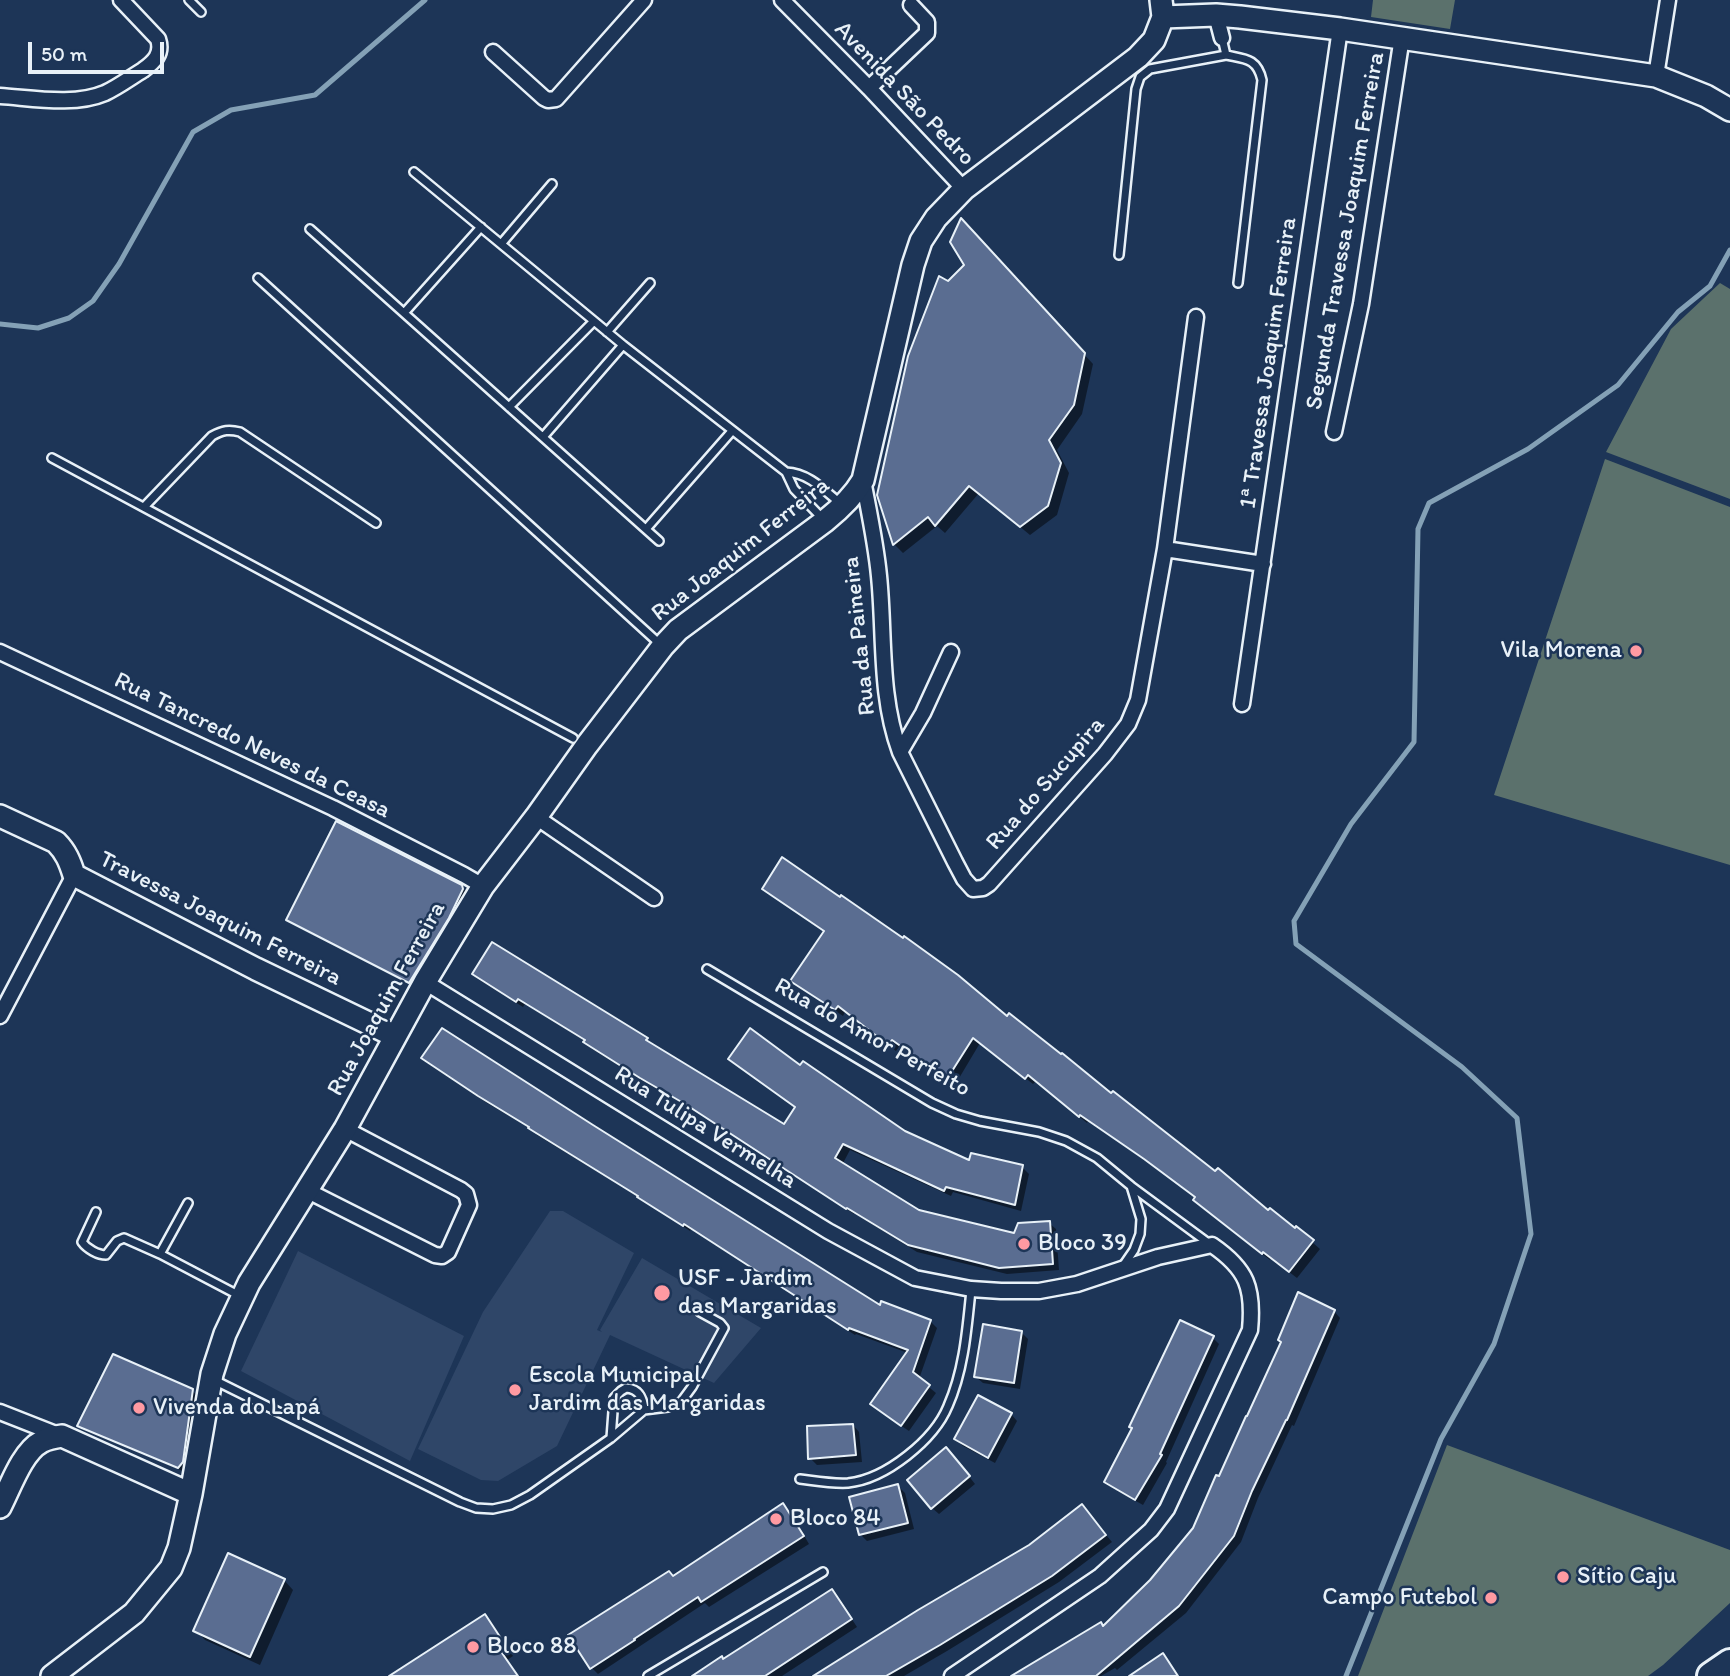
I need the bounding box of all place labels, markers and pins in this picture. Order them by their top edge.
place label: Vila Morena [1500,637,1622,665]
marker: Vila Morena [1628,643,1644,659]
place label: Bloco 39 [1038,1230,1127,1258]
marker: Bloco 39 [1016,1236,1032,1252]
place label: USF - Jardim das Margaridas [678,1265,837,1321]
marker: USF - Jardim das Margaridas [652,1283,672,1303]
place label: Escola Municipal Jardim das Margaridas [529,1362,766,1418]
marker: Escola Municipal Jardim das Margaridas [507,1382,523,1398]
place label: Vivenda do Lapá [153,1394,320,1422]
marker: Vivenda do Lapá [131,1400,147,1416]
place label: Bloco 84 [790,1505,881,1533]
marker: Bloco 84 [768,1511,784,1527]
place label: Sítio Caju [1577,1563,1676,1591]
marker: Sítio Caju [1555,1569,1571,1585]
place label: Campo Futebol [1322,1584,1477,1612]
marker: Campo Futebol [1483,1590,1499,1606]
place label: Bloco 88 [487,1633,576,1661]
marker: Bloco 88 [465,1639,481,1655]

